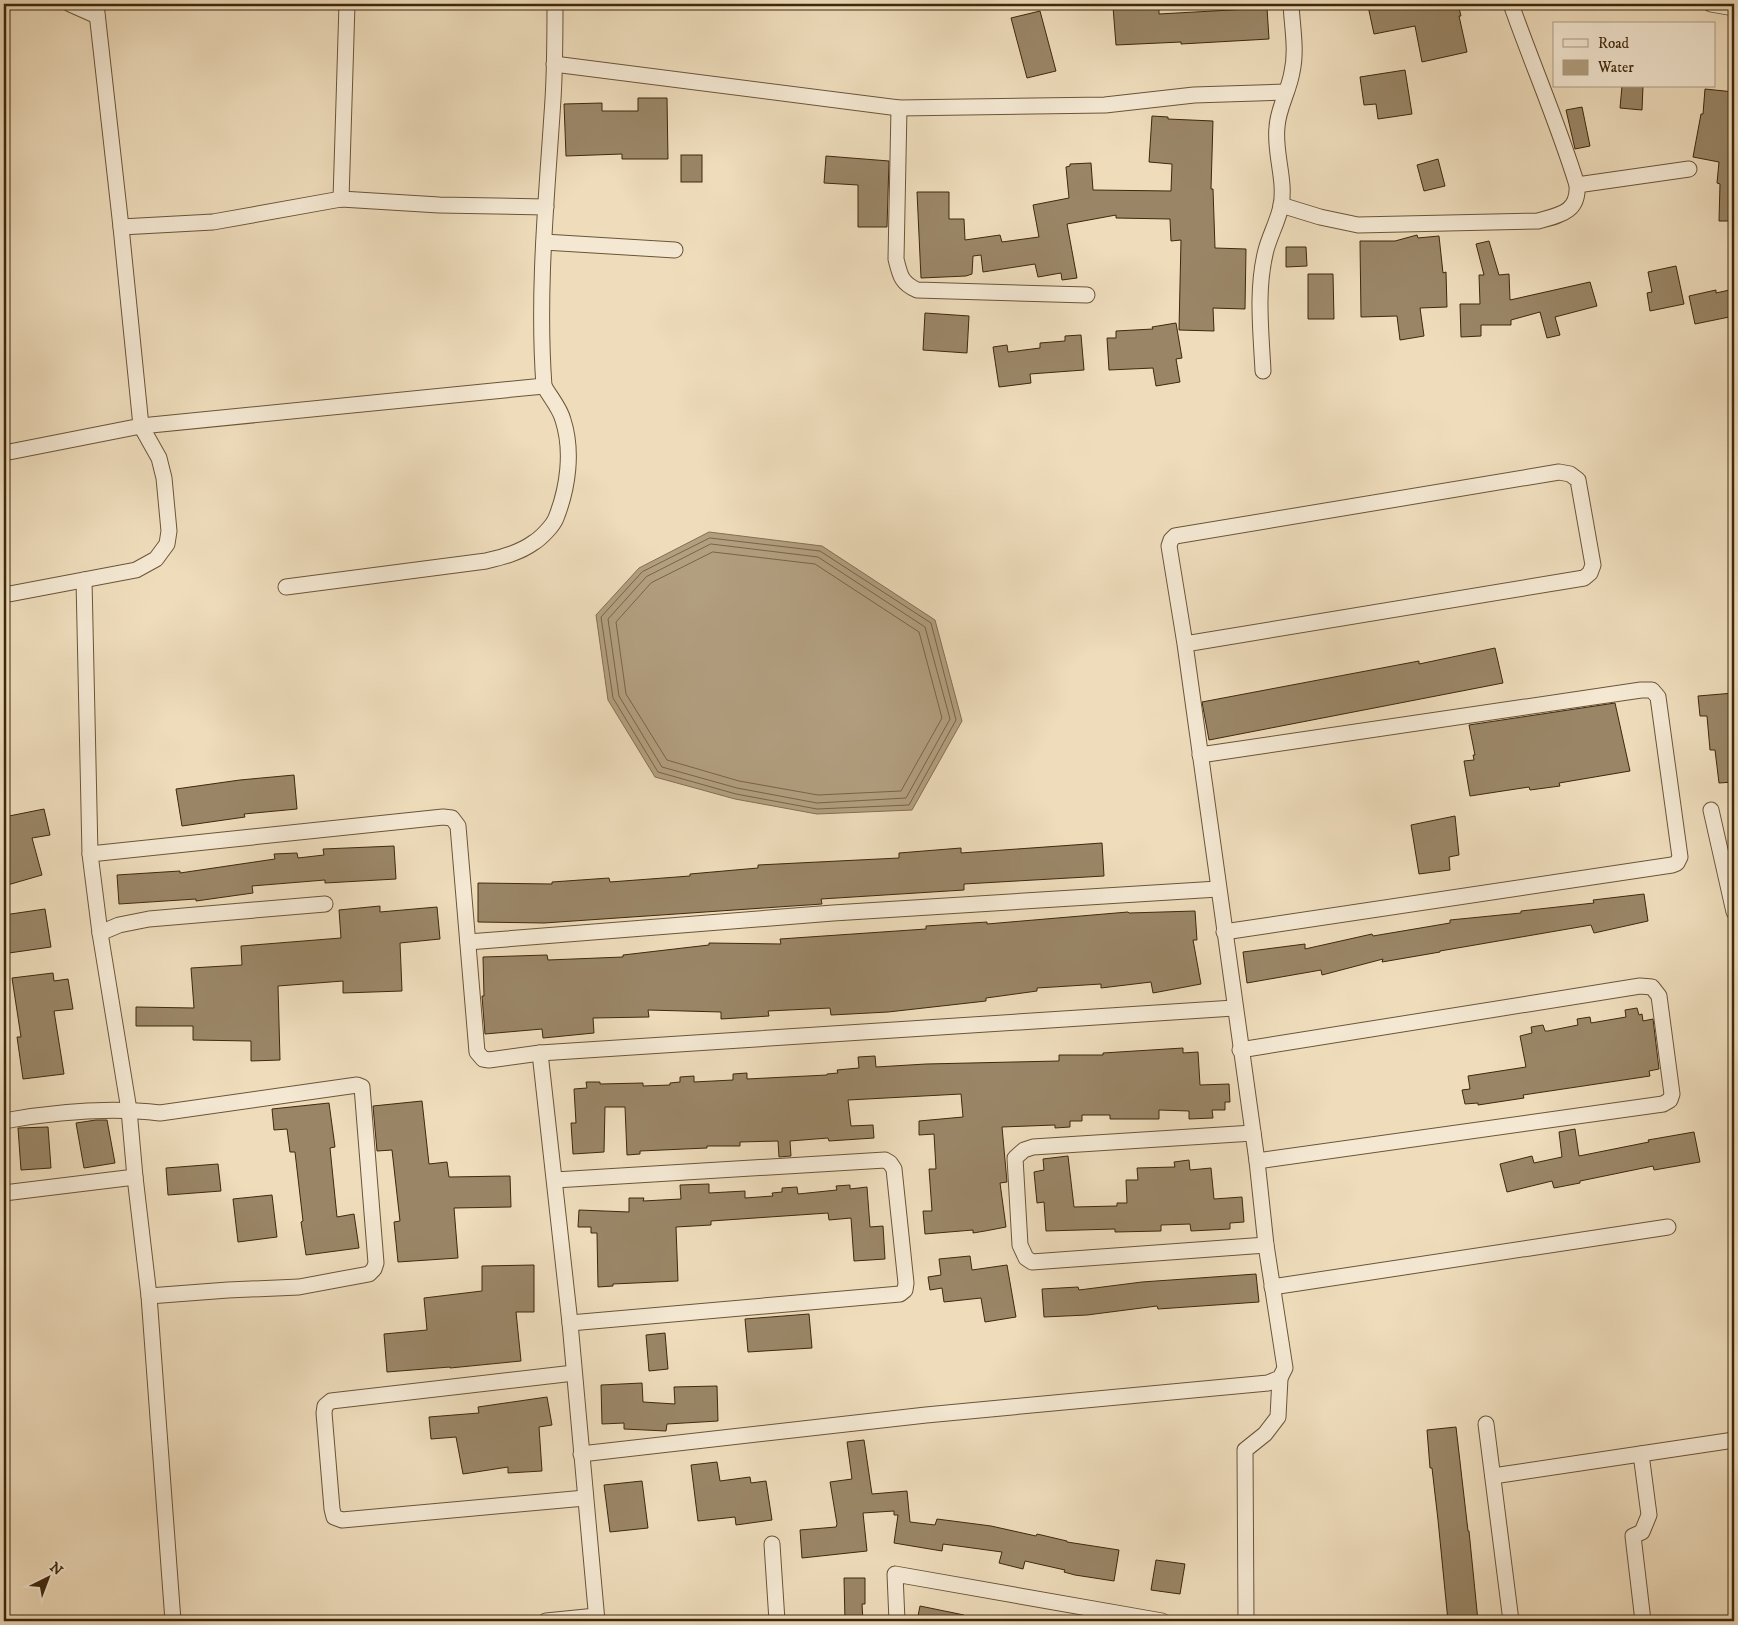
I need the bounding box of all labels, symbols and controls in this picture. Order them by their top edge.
legend [1553,22,1716,88]
text: Road [1598,34,1630,53]
text: Water [1597,58,1634,77]
north arrow [22,1552,72,1602]
text: N [46,1559,67,1580]

